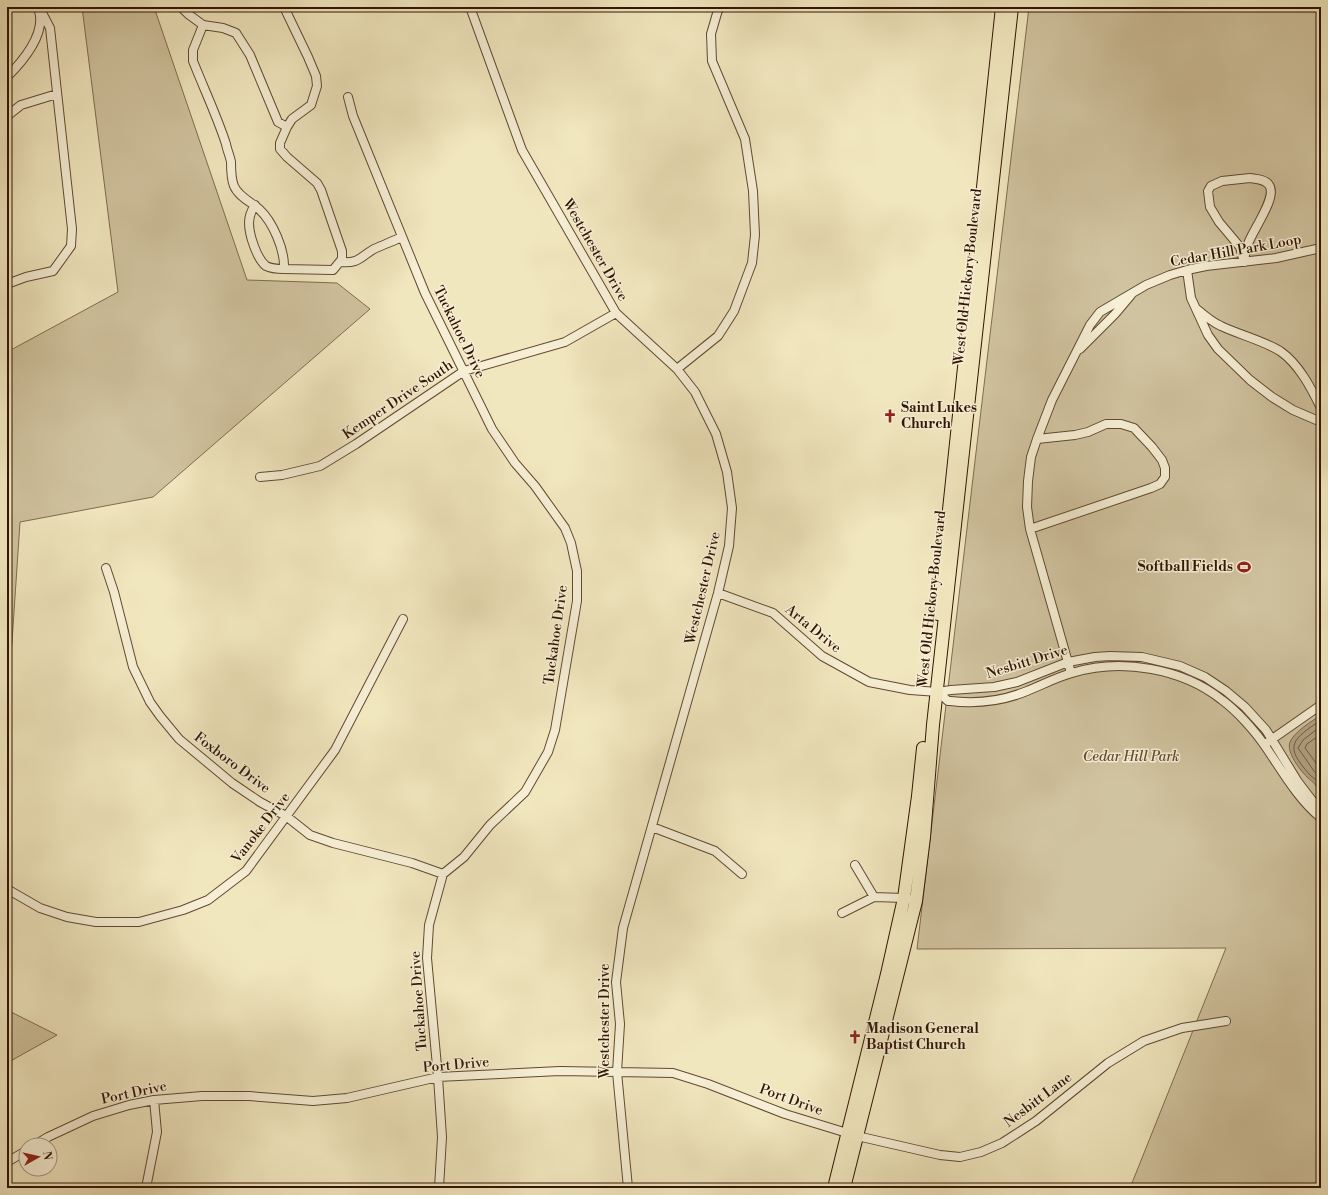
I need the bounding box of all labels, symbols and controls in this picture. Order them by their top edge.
street label: West Old Hickory Boulevard [950,188,986,367]
street label: Westchester Drive [558,195,632,304]
street label: Cedar Hill Park Loop [1169,231,1303,271]
street label: Tuckahoe Drive [429,283,489,381]
street label: Kemper Drive South [339,356,457,444]
place label: Saint Lukes Church [901,399,977,433]
church icon: Saint Lukes Church [882,408,898,424]
street label: West Old Hickory Boulevard [914,510,950,689]
street label: Westchester Drive [681,530,725,647]
place label: Softball Fields [1137,558,1233,576]
sports icon: Softball Fields [1236,559,1252,575]
street label: Tuckahoe Drive [540,584,572,686]
street label: Arta Drive [781,600,845,657]
street label: Nesbitt Drive [984,641,1070,683]
street label: Foxboro Drive [190,728,274,798]
park label: Cedar Hill Park [1083,748,1179,766]
street label: Vanoke Drive [227,789,294,868]
street label: Tuckahoe Drive [407,950,431,1052]
street label: Westchester Drive [596,963,614,1080]
place label: Madison General Baptist Church [866,1020,979,1054]
church icon: Madison General Baptist Church [847,1029,863,1045]
street label: Port Drive [422,1053,490,1077]
street label: Nesbitt Lane [1000,1069,1076,1131]
street label: Port Drive [100,1077,168,1109]
street label: Port Drive [757,1080,825,1120]
north arrow [18,1137,58,1177]
text: N [39,1150,54,1161]

